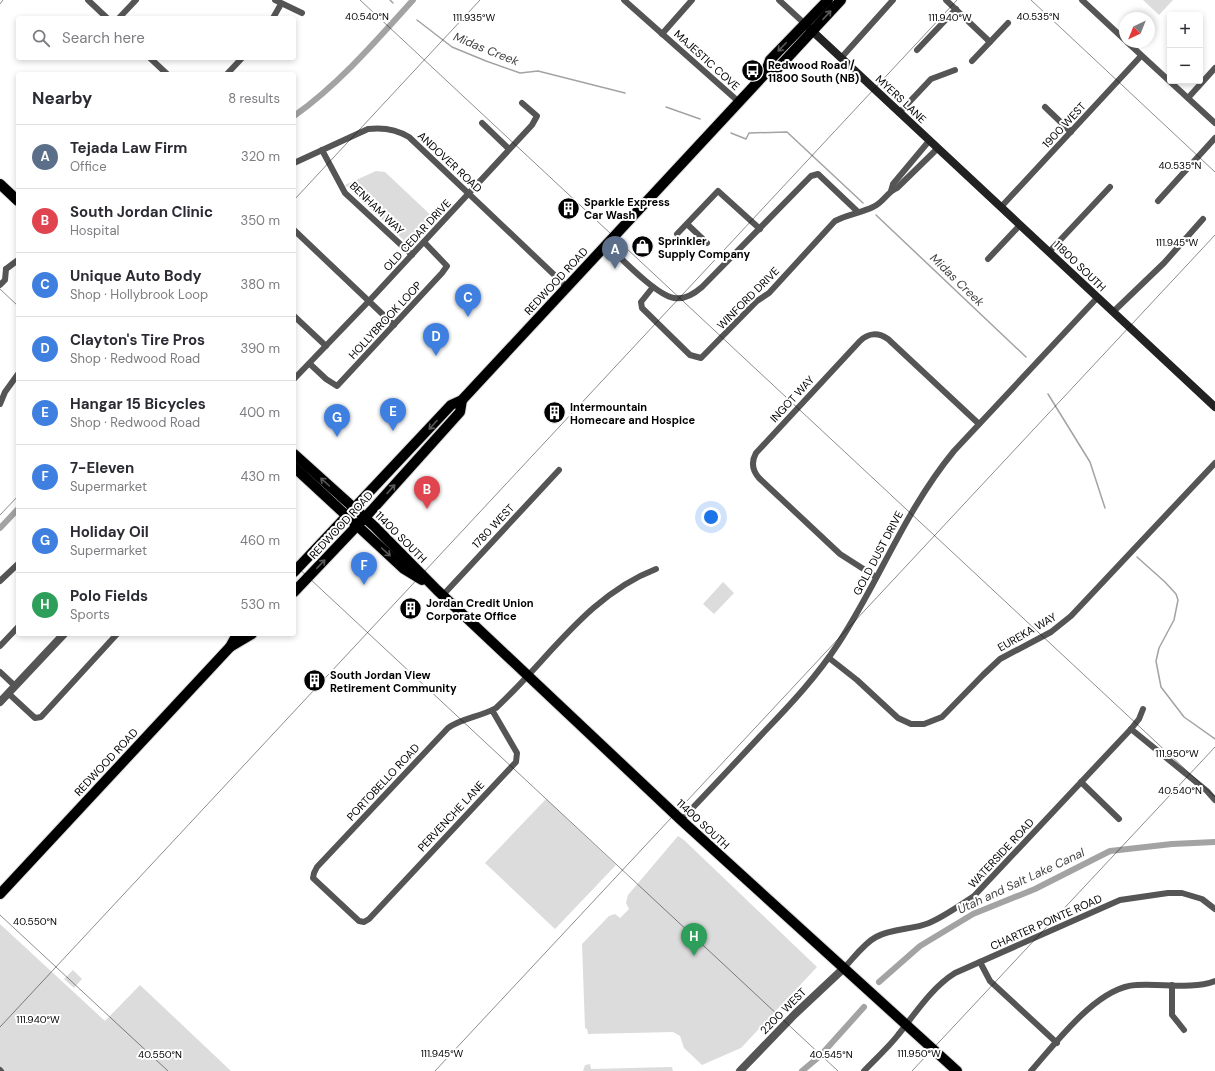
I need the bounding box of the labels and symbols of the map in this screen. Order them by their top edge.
text: 40.540°N [345,10,389,23]
text: 40.535°N [1017,10,1060,23]
text: 111.935°W [453,11,495,24]
one-way arrow [822,11,831,21]
text: 111.940°W [928,11,972,24]
north arrow [1119,12,1155,48]
street label: MAJESTIC COVE [671,27,743,93]
water label: Midas Creek [451,29,522,70]
one-way arrow [777,42,787,52]
bus stop icon: Redwood Road / 11800 South (NB) [740,58,766,84]
place label: Redwood Road / 11800 South (NB) [768,58,859,85]
street label: MYERS LANE [873,72,929,126]
street label: 1900 WEST [1039,99,1089,151]
street label: ANDOVER ROAD [415,129,485,196]
text: 40.535°N [1159,159,1202,172]
street label: BENHAM WAY [347,179,408,238]
building icon: Sparkle Express Car Wash [555,195,581,221]
place label: Sparkle Express Car Wash [584,195,670,222]
street label: OLD CEDAR DRIVE [380,196,454,274]
shop icon: Sprinkler Supply Company [630,234,656,260]
place label: Sprinkler Supply Company [658,234,750,261]
pin: A [602,236,628,269]
text: 111.945°W [1156,236,1199,249]
street label: 11800 SOUTH [1051,238,1109,294]
street label: REDWOOD ROAD [521,244,591,318]
water label: Midas Creek [927,250,988,310]
street label: WINFORD DRIVE [714,264,782,332]
street label: HOLLYBROOK LOOP [345,278,425,362]
pin: C [455,284,481,317]
pin: D [423,323,449,356]
street label: INGOT WAY [767,372,817,425]
pin: E [380,398,406,431]
building icon: Intermountain Homecare and Hospice [542,400,568,426]
place label: Intermountain Homecare and Hospice [570,400,696,427]
pin: G [324,404,350,437]
one-way arrow [428,420,437,430]
pin: B [414,476,440,509]
one-way arrow [320,477,330,487]
one-way arrow [386,484,395,494]
street label: REDWOOD ROAD [306,488,376,562]
street label: 1780 WEST [469,501,517,551]
your location [701,507,721,527]
street label: 11400 SOUTH [372,508,430,566]
street label: GOLD DUST DRIVE [850,508,906,598]
one-way arrow [380,548,391,557]
pin: F [351,552,377,585]
one-way arrow [316,559,326,569]
building icon: Jordan Credit Union Corporate Office [397,596,423,622]
place label: Jordan Credit Union Corporate Office [426,596,534,623]
street label: EUREKA WAY [995,609,1059,654]
building icon: South Jordan View Retirement Community [301,668,327,694]
place label: South Jordan View Retirement Community [330,668,457,695]
street label: REDWOOD ROAD [71,725,141,799]
street label: PORTOBELLO ROAD [344,740,423,823]
text: 111.950°W [1155,747,1199,760]
street label: PERVENCHE LANE [415,778,487,854]
text: 40.540°N [1158,784,1202,797]
street label: 11400 SOUTH [674,796,732,852]
street label: WATERSIDE ROAD [965,815,1037,891]
water label: Utah and Salt Lake Canal [955,844,1087,918]
street label: CHARTER POINTE ROAD [988,891,1104,953]
text: 40.550°N [13,915,57,928]
pin: H [681,923,707,956]
street label: 2200 WEST [757,985,809,1037]
text: 111.940°W [16,1013,60,1026]
text: 111.945°W [421,1047,464,1060]
text: 111.950°W [897,1047,941,1060]
text: 40.550°N [138,1048,182,1061]
text: 40.545°N [809,1048,853,1061]

